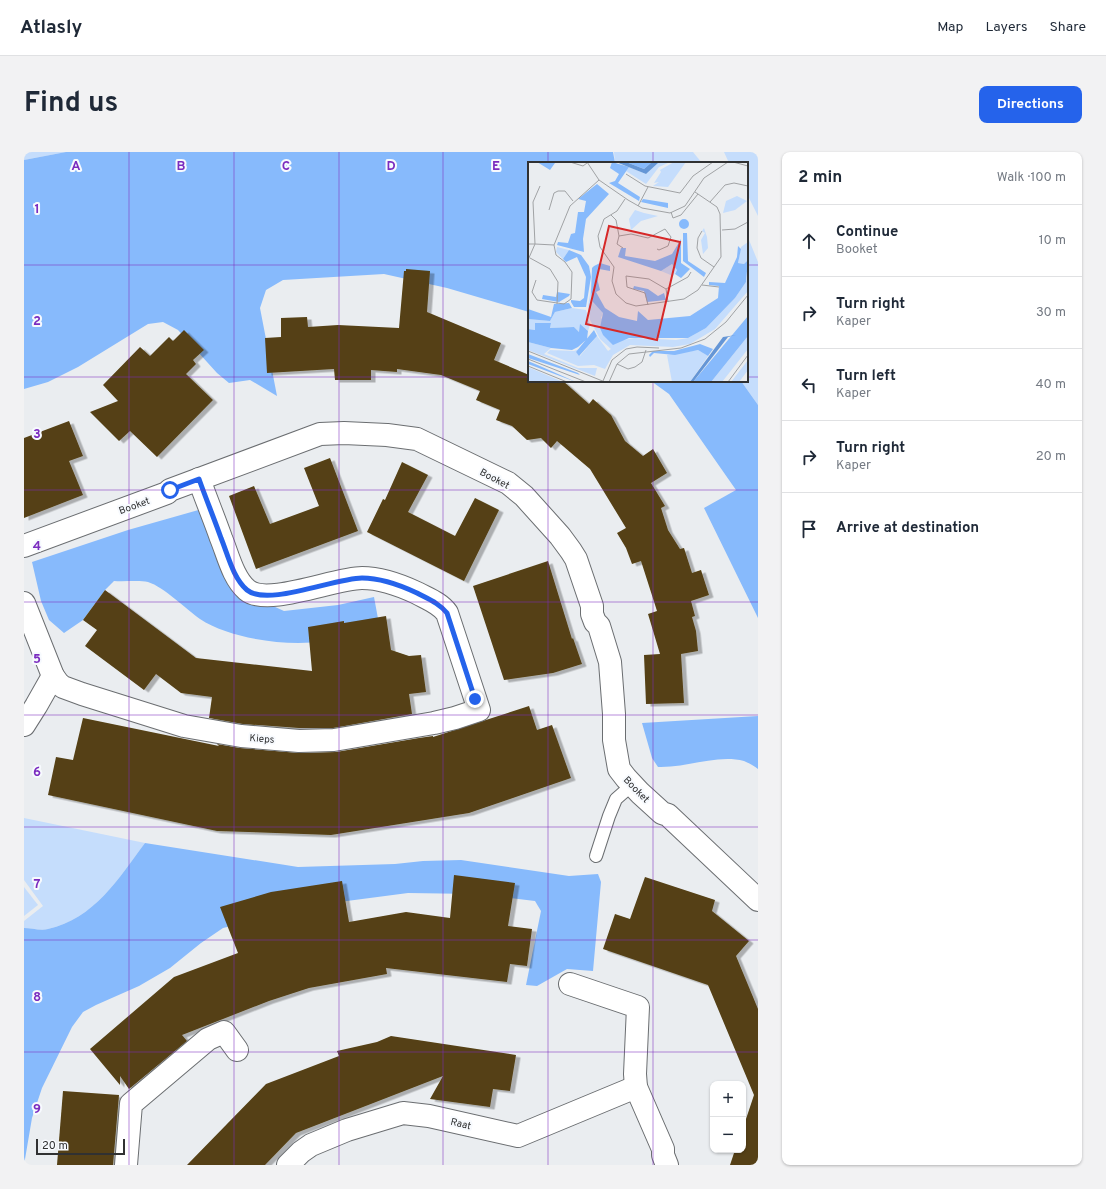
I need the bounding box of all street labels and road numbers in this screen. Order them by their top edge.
street label: Booket [477,466,512,493]
street label: Booket [117,495,152,518]
street label: Kieps [249,732,275,747]
street label: Booket [620,774,652,806]
street label: Raat [449,1116,472,1133]

